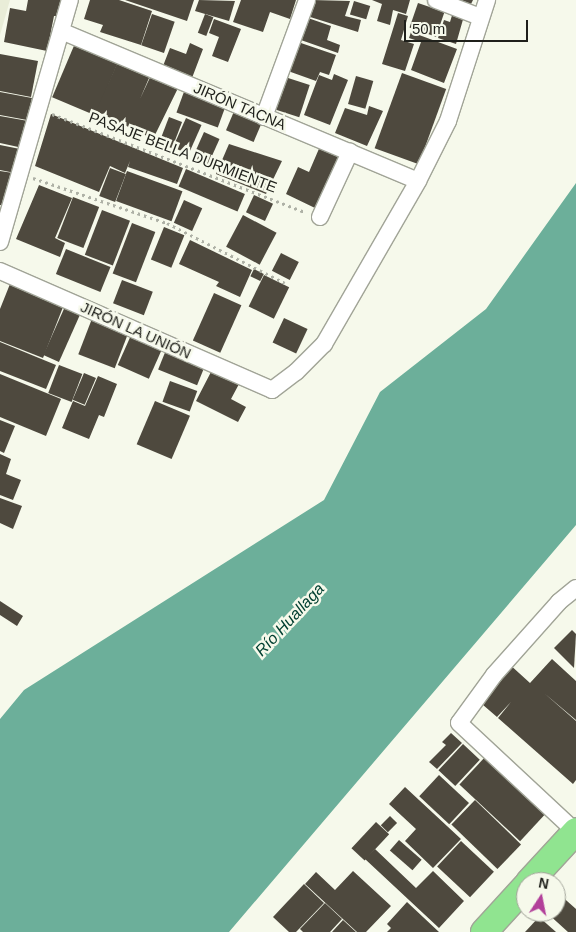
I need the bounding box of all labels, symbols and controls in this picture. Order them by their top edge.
scale bar [406,10,530,42]
text: 50 m [412,20,445,37]
street label: JIRÓN TACNA [191,78,289,134]
street label: PASAJE BELLA DURMIENTE [86,108,280,196]
street label: JIRÓN LA UNIÓN [78,297,194,363]
water label: Río Huallaga [251,580,329,660]
north arrow [516,872,566,922]
text: N [537,874,550,892]

